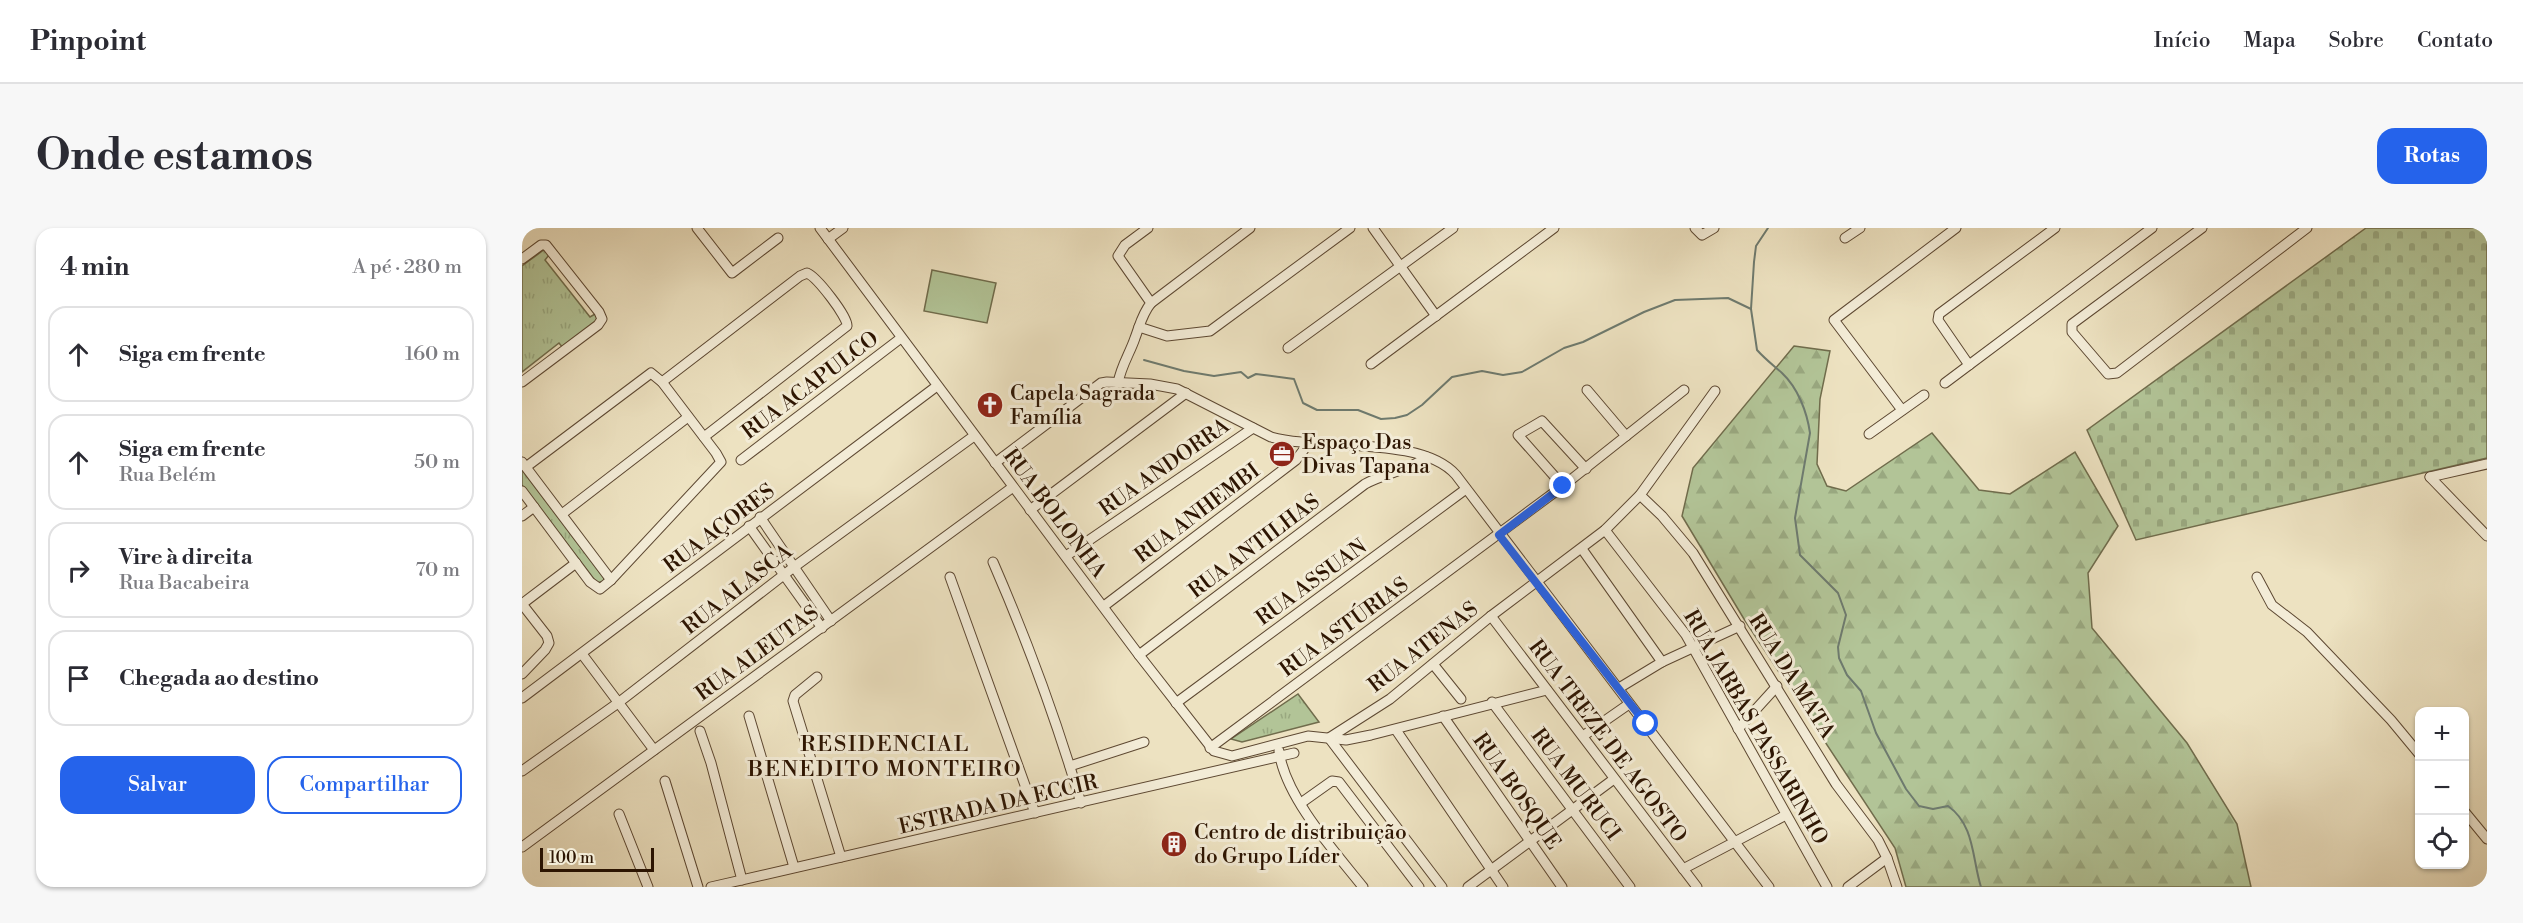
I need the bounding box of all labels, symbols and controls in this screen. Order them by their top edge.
text: Pinpoint [30,24,146,59]
text: Início [2154,28,2211,54]
text: Mapa [2244,28,2296,54]
text: Sobre [2329,28,2384,54]
text: Contato [2417,28,2493,54]
button: Rotas [2377,128,2487,184]
text: Onde estamos [36,130,313,183]
text: 4 min [60,251,130,283]
text: A pé · 280 m [352,255,462,280]
street label: RUA ACAPULCO [737,326,884,446]
icon: ahead [62,338,95,371]
text: Siga em frente [119,341,266,368]
text: 160 m [405,342,460,367]
place label: Capela Sagrada Família [1010,381,1156,431]
church icon: Capela Sagrada Família [975,390,1005,420]
street label: RUA ANDORRA [1094,413,1235,522]
place label: Espaço Das Divas Tapana [1302,430,1430,480]
text: Siga em frente [119,436,266,463]
office icon: Espaço Das Divas Tapana [1267,439,1297,469]
street label: RUA BOLONHA [997,444,1112,584]
icon: ahead [62,446,95,479]
text: 50 m [414,450,460,475]
street label: RUA ANHEMBI [1130,458,1265,569]
text: Rua Belém [119,463,216,488]
route end [1549,472,1575,498]
street label: RUA AÇORES [659,478,780,579]
street label: RUA ANTILHAS [1184,489,1325,605]
street label: RUA ASSUAN [1251,534,1372,632]
street label: RUA ALASCA [677,538,798,641]
text: Vire à direita [119,544,253,571]
icon: right [62,554,95,587]
text: 70 m [416,558,460,583]
street label: RUA ASTÚRIAS [1273,570,1414,683]
text: Rua Bacabeira [119,571,250,596]
street label: RUA ATENAS [1363,597,1484,699]
street label: RUA ALEUTAS [691,600,824,707]
street label: RUA JARBAS PASSARINHO [1677,605,1833,850]
street label: RUA DA MATA [1742,609,1840,744]
street label: RUA TREZE DE AGOSTO [1522,635,1692,848]
icon: arrive [62,662,95,695]
text: Chegada ao destino [119,665,319,692]
map controls [2415,707,2469,869]
button: + [2415,707,2469,761]
route start [1632,710,1658,736]
street label: RUA MURUCI [1525,724,1626,846]
street label: RUA BOSQUE [1466,728,1566,855]
district label: RESIDENCIAL BENEDITO MONTEIRO [747,731,1022,783]
button: Salvar [60,756,255,814]
button: Compartilhar [267,756,462,814]
button: − [2415,761,2469,815]
street label: ESTRADA DA ECCIR [896,769,1101,841]
button: locate [2415,815,2469,869]
place label: Centro de distribuição do Grupo Líder [1194,820,1407,870]
building icon: Centro de distribuição do Grupo Líder [1159,829,1189,859]
scale bar [540,845,654,872]
text: 100 m [549,848,594,868]

